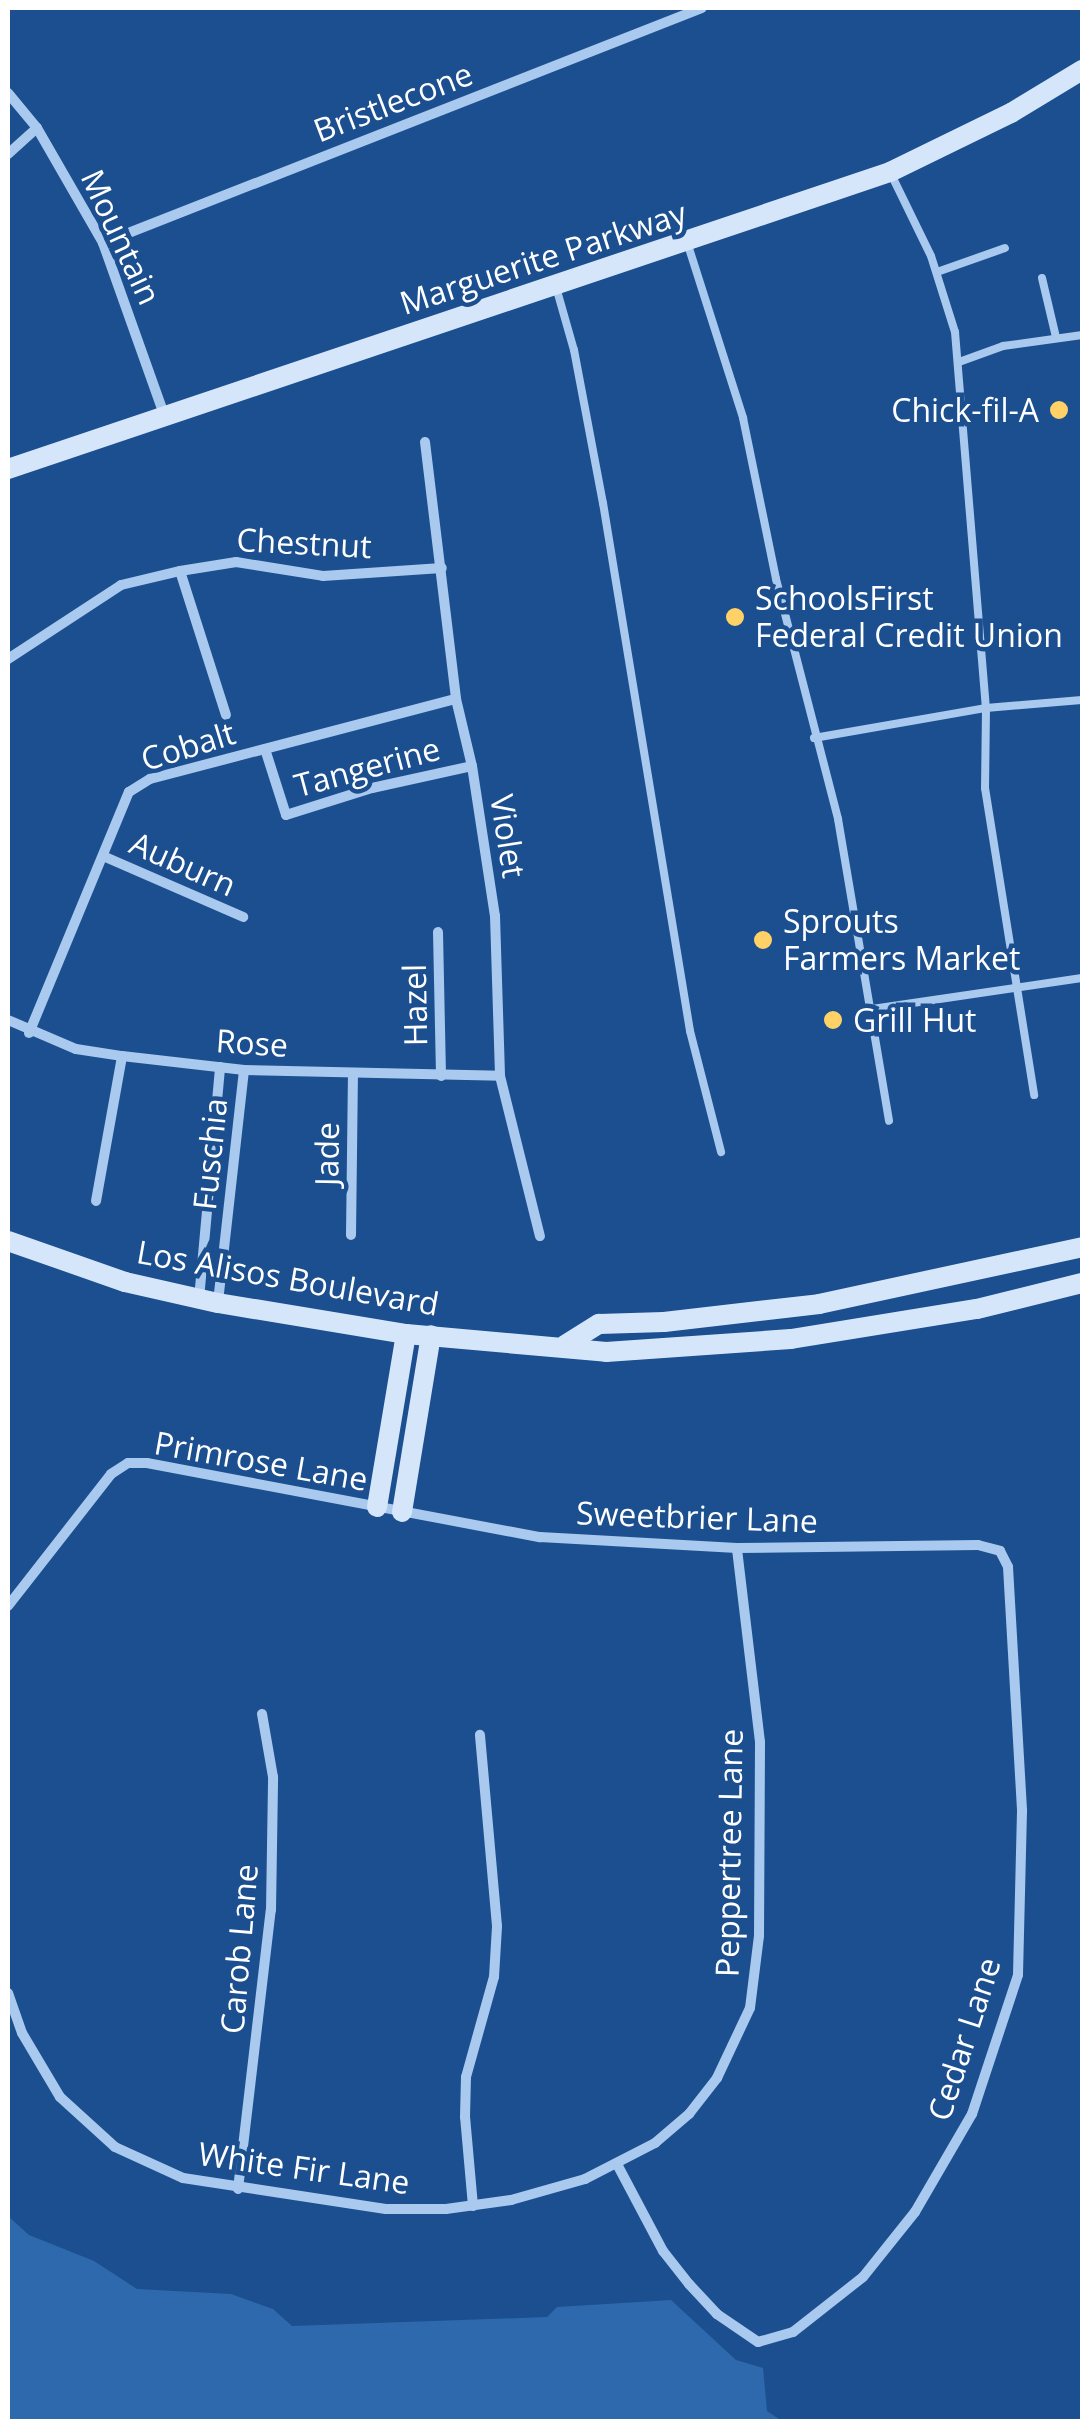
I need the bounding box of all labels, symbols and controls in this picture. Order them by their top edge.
street label: Bristlecone [308,54,478,150]
street label: Mountain [73,164,169,310]
street label: Marguerite Parkway [395,194,691,322]
place label: Chick-fil-A [891,391,1039,429]
marker: Chick-fil-A [1048,399,1070,421]
street label: Chestnut [236,520,372,566]
place label: SchoolsFirst Federal Credit Union [755,580,1063,655]
marker: SchoolsFirst Federal Credit Union [724,606,746,628]
street label: Cobalt [136,714,240,778]
street label: Tangerine [290,729,444,805]
street label: Violet [482,792,534,880]
street label: Auburn [124,824,242,904]
place label: Sprouts Farmers Market [783,903,1020,978]
marker: Sprouts Farmers Market [752,929,774,951]
street label: Hazel [395,963,435,1047]
place label: Grill Hut [853,1001,977,1039]
marker: Grill Hut [822,1009,844,1031]
street label: Rose [215,1021,289,1065]
street label: Fuschia [185,1096,235,1212]
street label: Jade [307,1122,347,1186]
street label: Los Alisos Boulevard [134,1233,442,1323]
street label: Primrose Lane [151,1423,371,1499]
street label: Sweetbrier Lane [575,1494,819,1540]
street label: Peppertree Lane [708,1729,750,1977]
street label: Carob Lane [212,1863,266,2035]
street label: Cedar Lane [920,1953,1008,2125]
street label: White Fir Lane [196,2134,412,2202]

